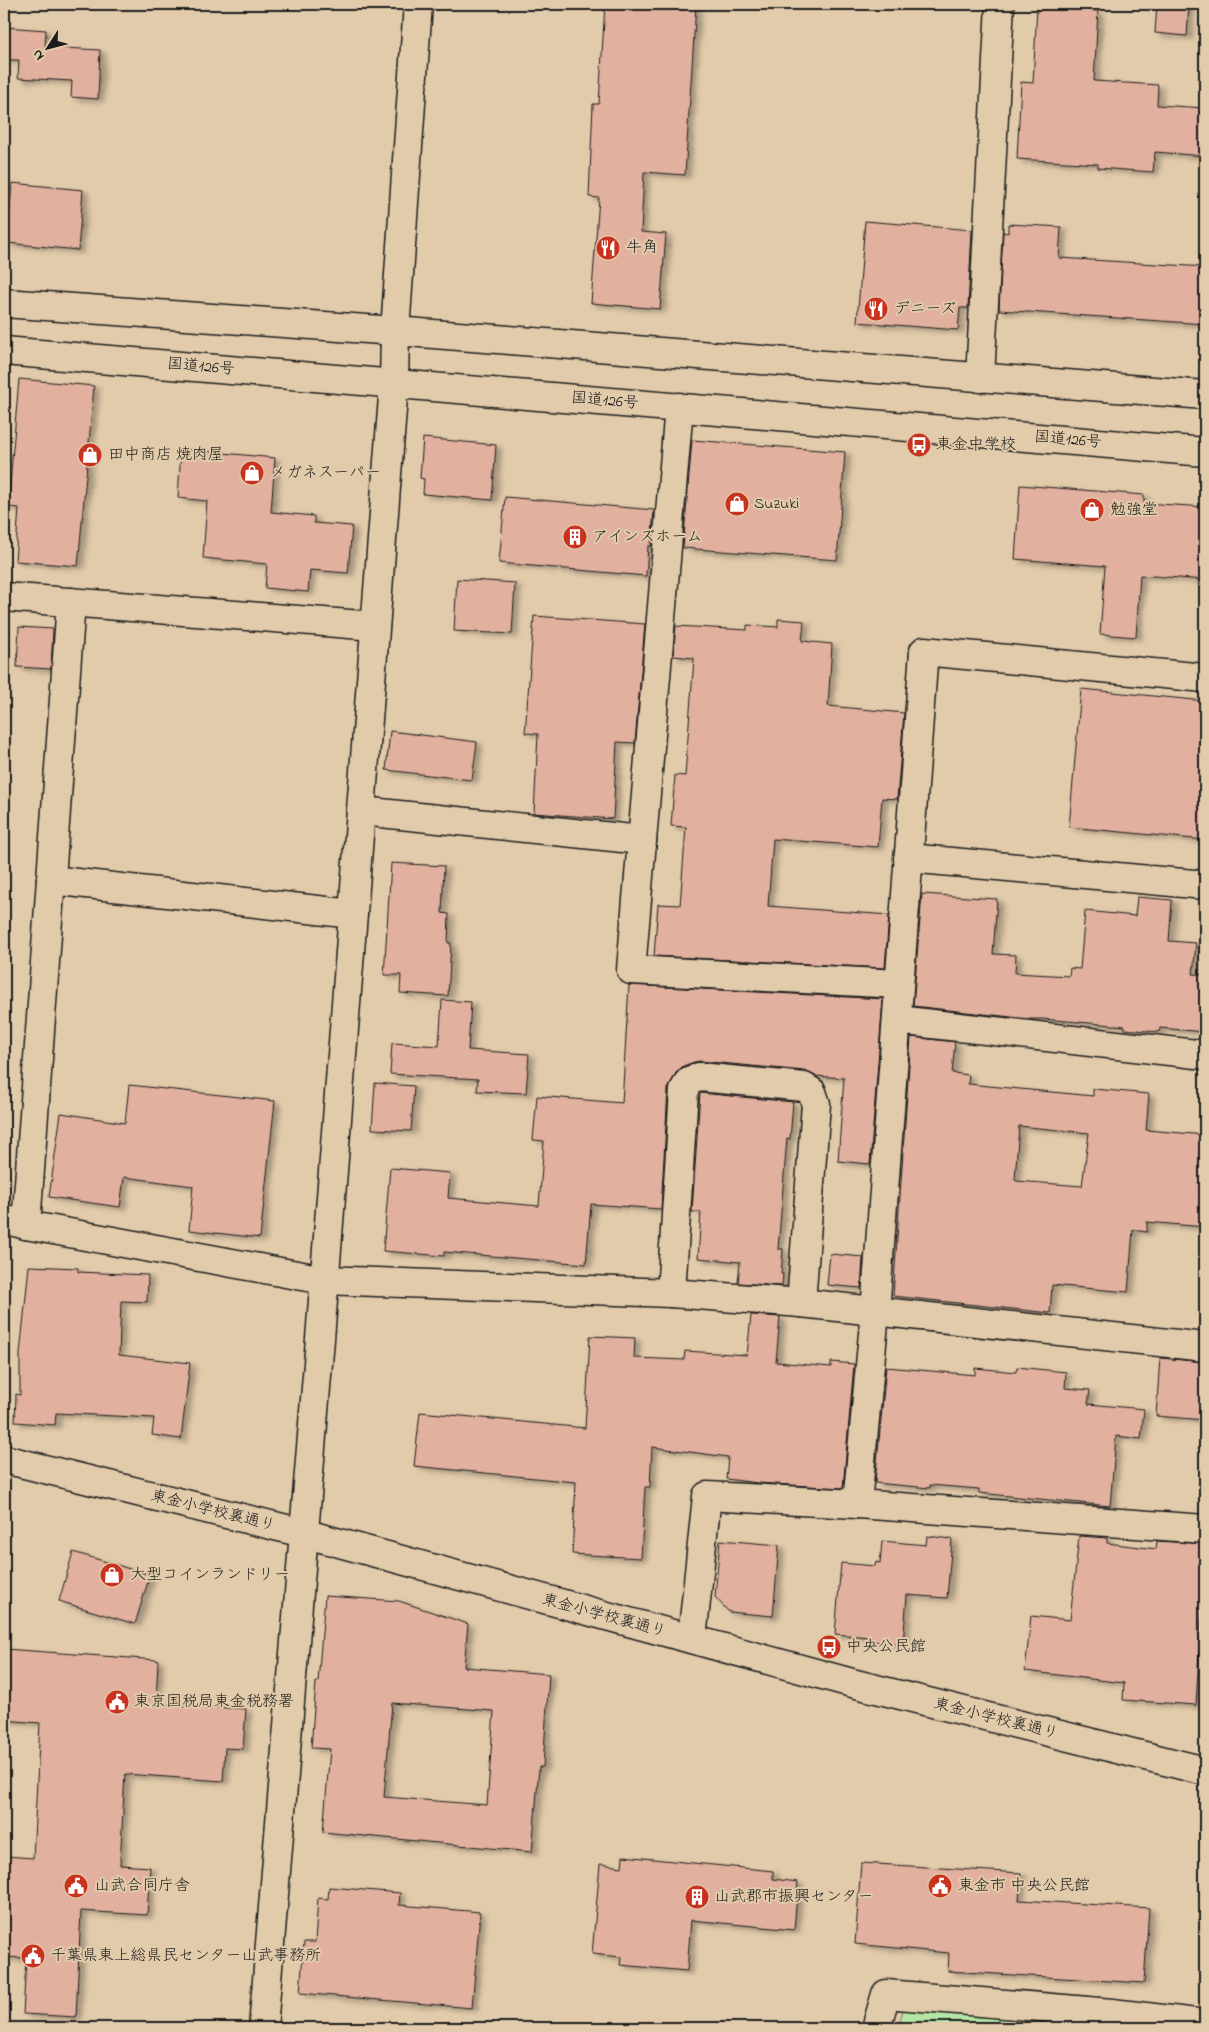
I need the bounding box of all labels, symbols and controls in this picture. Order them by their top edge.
north arrow [22,22,72,72]
text: N [27,45,50,65]
restaurant icon: 牛角 [595,235,621,261]
place label: 牛角 [626,236,658,260]
restaurant icon: デニーズ [863,296,889,322]
place label: デニーズ [894,297,956,321]
street label: 国道126号 [166,352,236,382]
street label: 国道126号 [570,386,640,416]
street label: 国道126号 [1033,425,1103,455]
bus stop icon: 東金中学校 [906,432,932,458]
place label: 東金中学校 [936,433,1016,457]
shop icon: 田中商店 焼肉屋 [77,442,103,468]
place label: 田中商店 焼肉屋 [108,443,224,467]
shop icon: メガネスーパー [239,460,265,486]
place label: メガネスーパー [270,461,381,485]
shop icon: Suzuki [724,491,750,517]
place label: Suzuki [754,492,799,516]
shop icon: 勉強堂 [1079,497,1105,523]
place label: 勉強堂 [1110,498,1158,522]
building icon: アインズホーム [562,524,588,550]
place label: アインズホーム [592,525,702,549]
street label: 東金小学校裏通り [148,1484,278,1538]
shop icon: 大型コインランドリー [99,1562,125,1588]
place label: 大型コインランドリー [130,1563,290,1587]
street label: 東金小学校裏通り [539,1588,669,1644]
bus stop icon: 中央公民館 [816,1634,842,1660]
place label: 中央公民館 [846,1635,926,1659]
public building icon: 東京国税局東金税務署 [104,1689,130,1715]
place label: 東京国税局東金税務署 [134,1690,294,1714]
street label: 東金小学校裏通り [931,1692,1061,1746]
public building icon: 山武合同庁舎 [63,1873,89,1899]
public building icon: 東金市 中央公民館 [927,1873,953,1899]
place label: 山武合同庁舎 [94,1874,190,1898]
place label: 東金市 中央公民館 [958,1874,1090,1898]
building icon: 山武郡市振興センター [684,1884,710,1910]
place label: 山武郡市振興センター [714,1885,873,1909]
public building icon: 千葉県東上総県民センター山武事務所 [20,1943,46,1969]
place label: 千葉県東上総県民センター山武事務所 [50,1944,321,1968]

